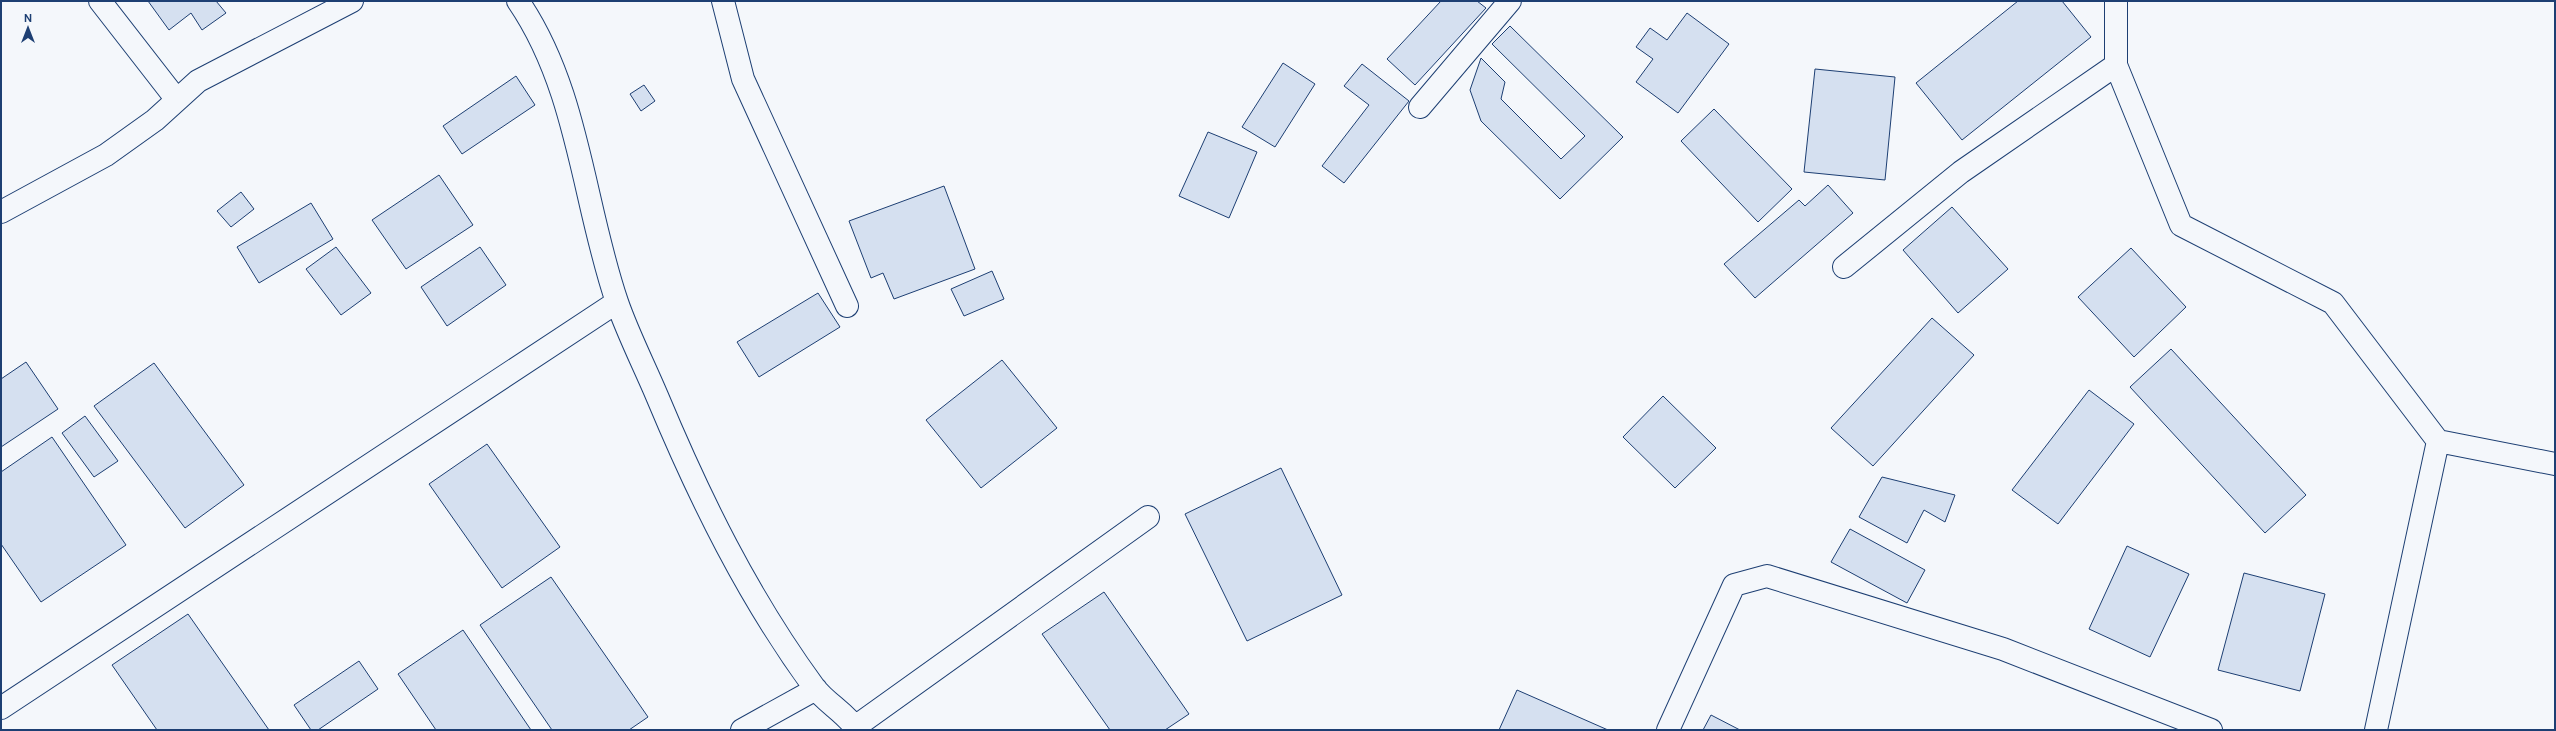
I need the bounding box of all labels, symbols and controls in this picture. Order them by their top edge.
north arrow [8,8,48,48]
text: N [24,11,32,25]

